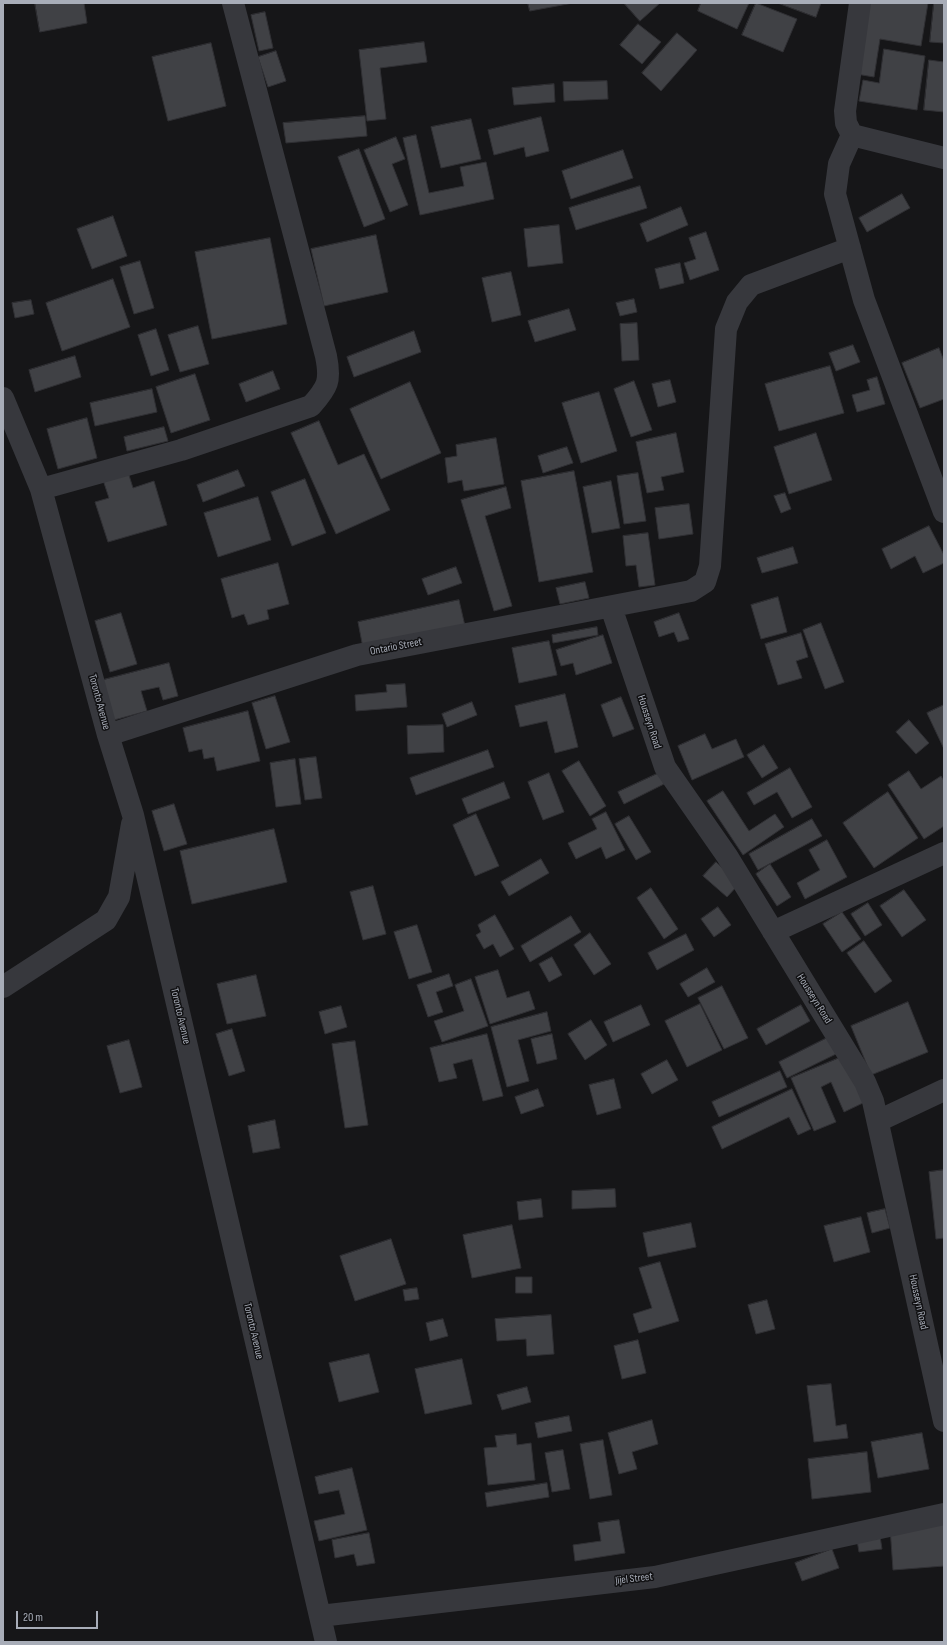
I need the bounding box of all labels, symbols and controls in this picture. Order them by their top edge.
street label: Ontario Street [369,636,423,658]
street label: Toronto Avenue [85,673,113,731]
street label: Housseyn Road [634,693,664,751]
street label: Housseyn Road [794,972,834,1026]
street label: Toronto Avenue [167,987,193,1045]
street label: Housseyn Road [906,1273,930,1331]
street label: Toronto Avenue [240,1302,266,1360]
street label: Jijel Street [614,1570,654,1588]
scale bar [18,1603,100,1629]
text: 20 m [23,1610,43,1625]

